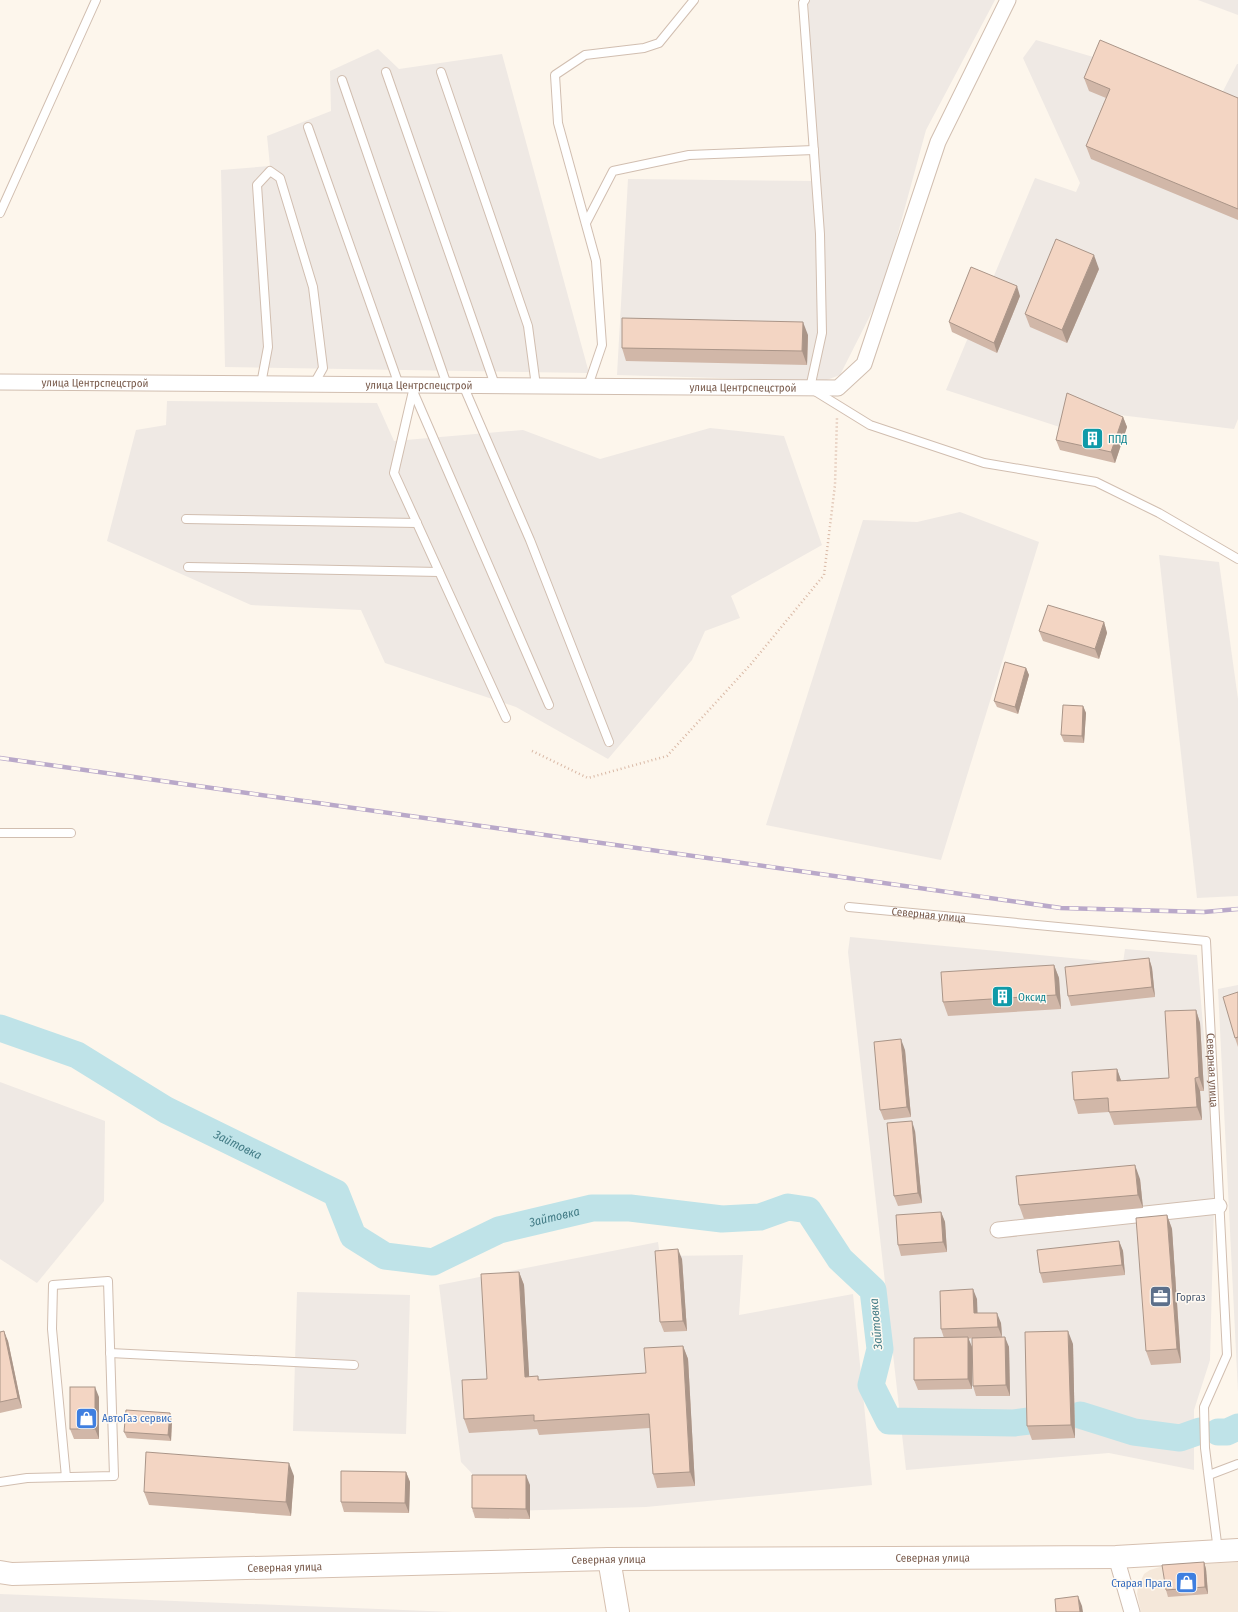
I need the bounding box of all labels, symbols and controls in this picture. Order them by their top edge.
street label: улица Центрспецстрой [41,376,149,390]
street label: улица Центрспецстрой [365,378,473,392]
street label: улица Центрспецстрой [689,380,797,394]
building icon: ППД [1080,426,1106,452]
place label: ППД [1108,433,1127,446]
street label: Северная улица [891,905,966,925]
building icon: Оксид [990,984,1016,1010]
place label: Оксид [1018,991,1047,1004]
street label: Северная улица [1204,1033,1221,1108]
water label: Зайтовка [211,1127,264,1163]
water label: Зайтовка [527,1204,581,1230]
office icon: Горгаз [1148,1284,1174,1310]
place label: Горгаз [1176,1291,1206,1304]
water label: Зайтовка [867,1298,885,1351]
shop icon: АвтоГаз сервис [73,1405,99,1431]
place label: АвтоГаз сервис [102,1412,172,1425]
street label: Северная улица [895,1551,970,1564]
street label: Северная улица [571,1552,646,1566]
street label: Северная улица [247,1560,322,1575]
shop icon: Старая Прага [1174,1570,1200,1596]
place label: Старая Прага [1111,1577,1172,1590]

